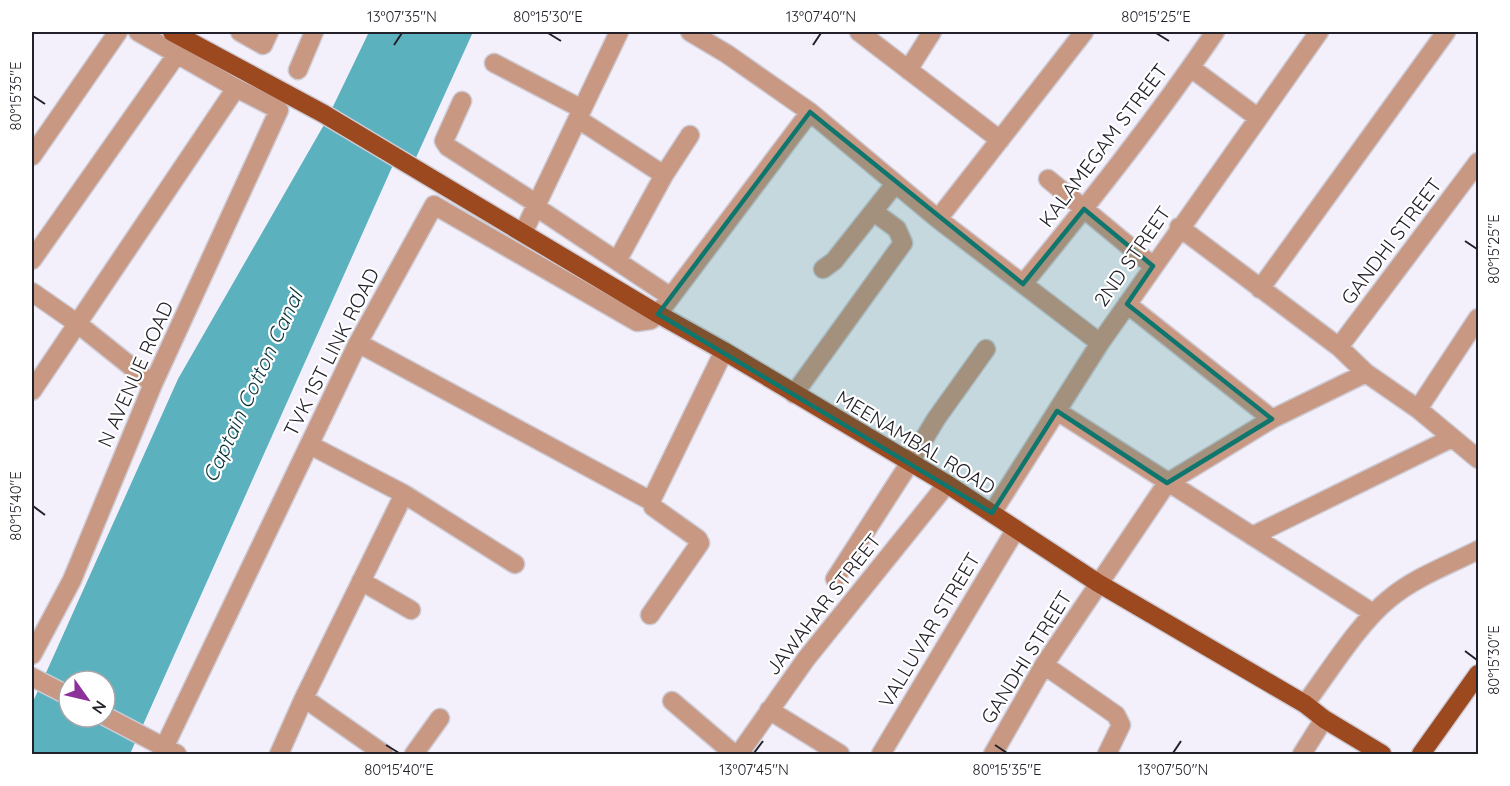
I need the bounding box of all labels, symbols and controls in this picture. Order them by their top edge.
text: 13°07'35"N [367,7,437,26]
text: 80°15'30"E [513,7,583,26]
text: 13°07'40"N [786,7,856,26]
text: 80°15'25"E [1121,7,1191,26]
street label: KALAMEGAM STREET [1033,58,1173,232]
text: 80°15'35"E [6,62,25,130]
street label: GANDHI STREET [1335,173,1447,309]
street label: 2ND STREET [1088,201,1176,311]
text: 80°15'25"E [1484,214,1503,284]
street label: TVK 1ST LINK ROAD [278,264,384,440]
water label: Captain Cotton Canal [196,284,309,486]
street label: N AVENUE ROAD [92,297,178,451]
street label: MEENAMBAL ROAD [832,385,1000,499]
text: 80°15'40"E [6,471,25,541]
street label: JAWAHAR STREET [760,528,886,680]
street label: VALLUVAR STREET [873,548,985,712]
street label: GANDHI STREET [975,586,1077,728]
text: 80°15'30"E [1484,625,1503,695]
north arrow [57,669,117,729]
text: N [88,697,111,718]
text: 80°15'40"E [364,760,434,779]
text: 13°07'45"N [719,760,789,779]
text: 80°15'35"E [973,760,1041,779]
text: 13°07'50"N [1138,760,1208,779]

